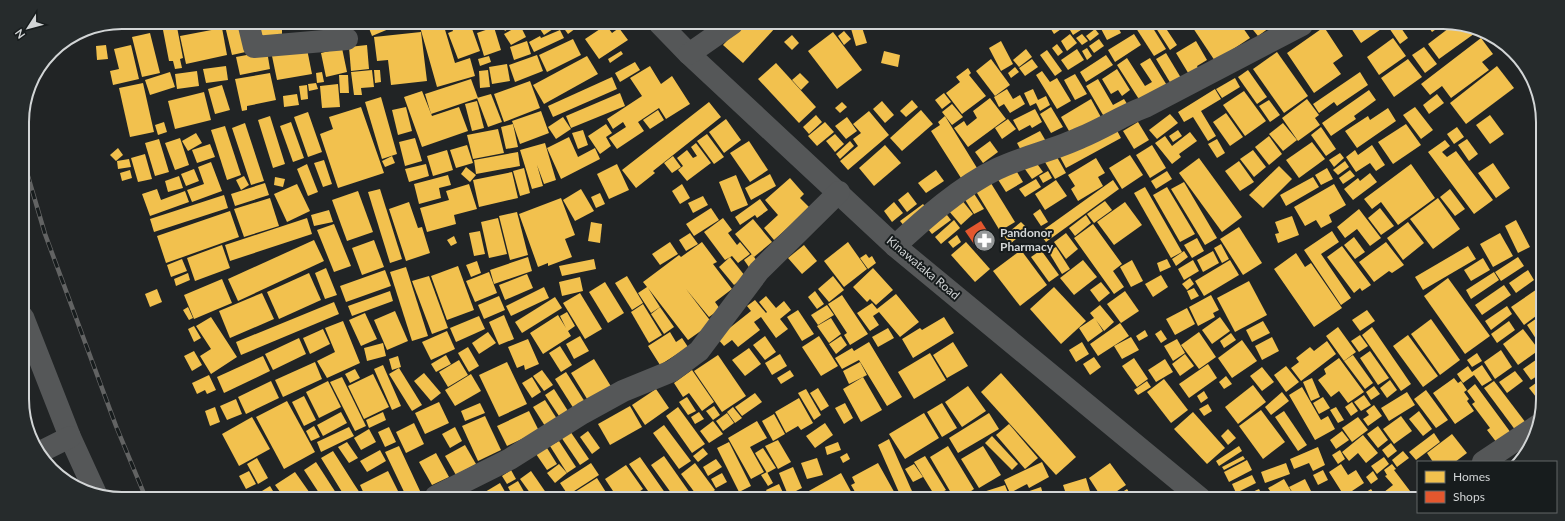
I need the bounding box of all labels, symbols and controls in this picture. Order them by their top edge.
north arrow [8,8,48,48]
text: N [12,27,27,41]
place label: Pandonor Pharmacy [1000,225,1054,254]
pharmacy icon: Pandonor Pharmacy [971,227,997,253]
street label: Kinawataka Road [884,233,963,303]
legend [1417,461,1557,513]
text: Homes [1453,469,1490,484]
text: Shops [1453,489,1485,504]

